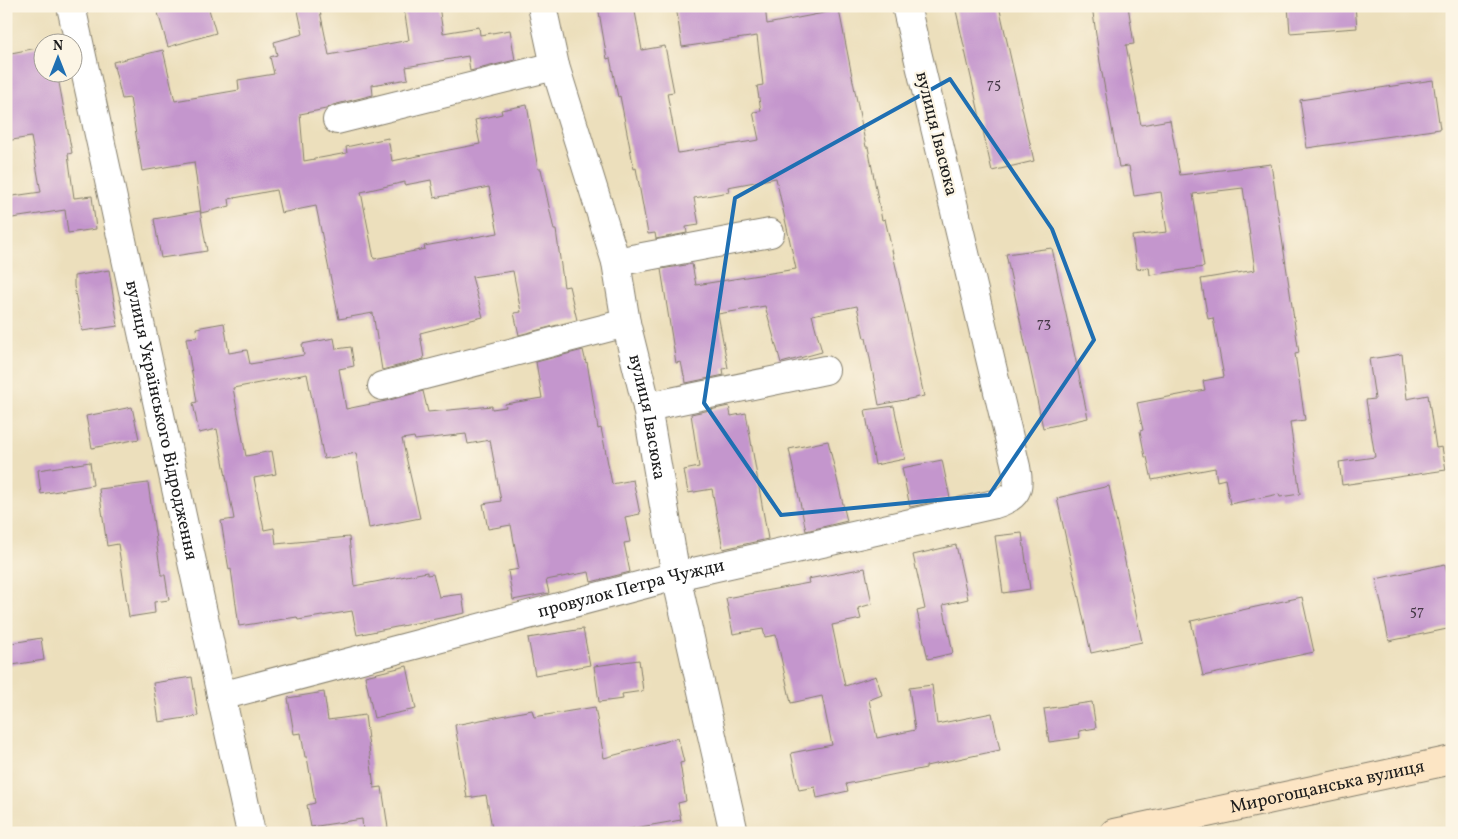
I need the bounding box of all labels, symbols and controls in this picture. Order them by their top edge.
north arrow [32,32,82,82]
text: N [53,37,63,56]
street label: вулиця Івасюка [908,69,964,199]
house number: 75 [987,74,1001,95]
street label: вулиця Українського Відродження [119,278,204,563]
house number: 73 [1037,313,1051,334]
street label: вулиця Івасюка [622,352,672,482]
street label: провулок Петра Чужди [535,553,727,624]
house number: 57 [1410,601,1424,622]
street label: Мирогощанська вулиця [1227,754,1427,820]

